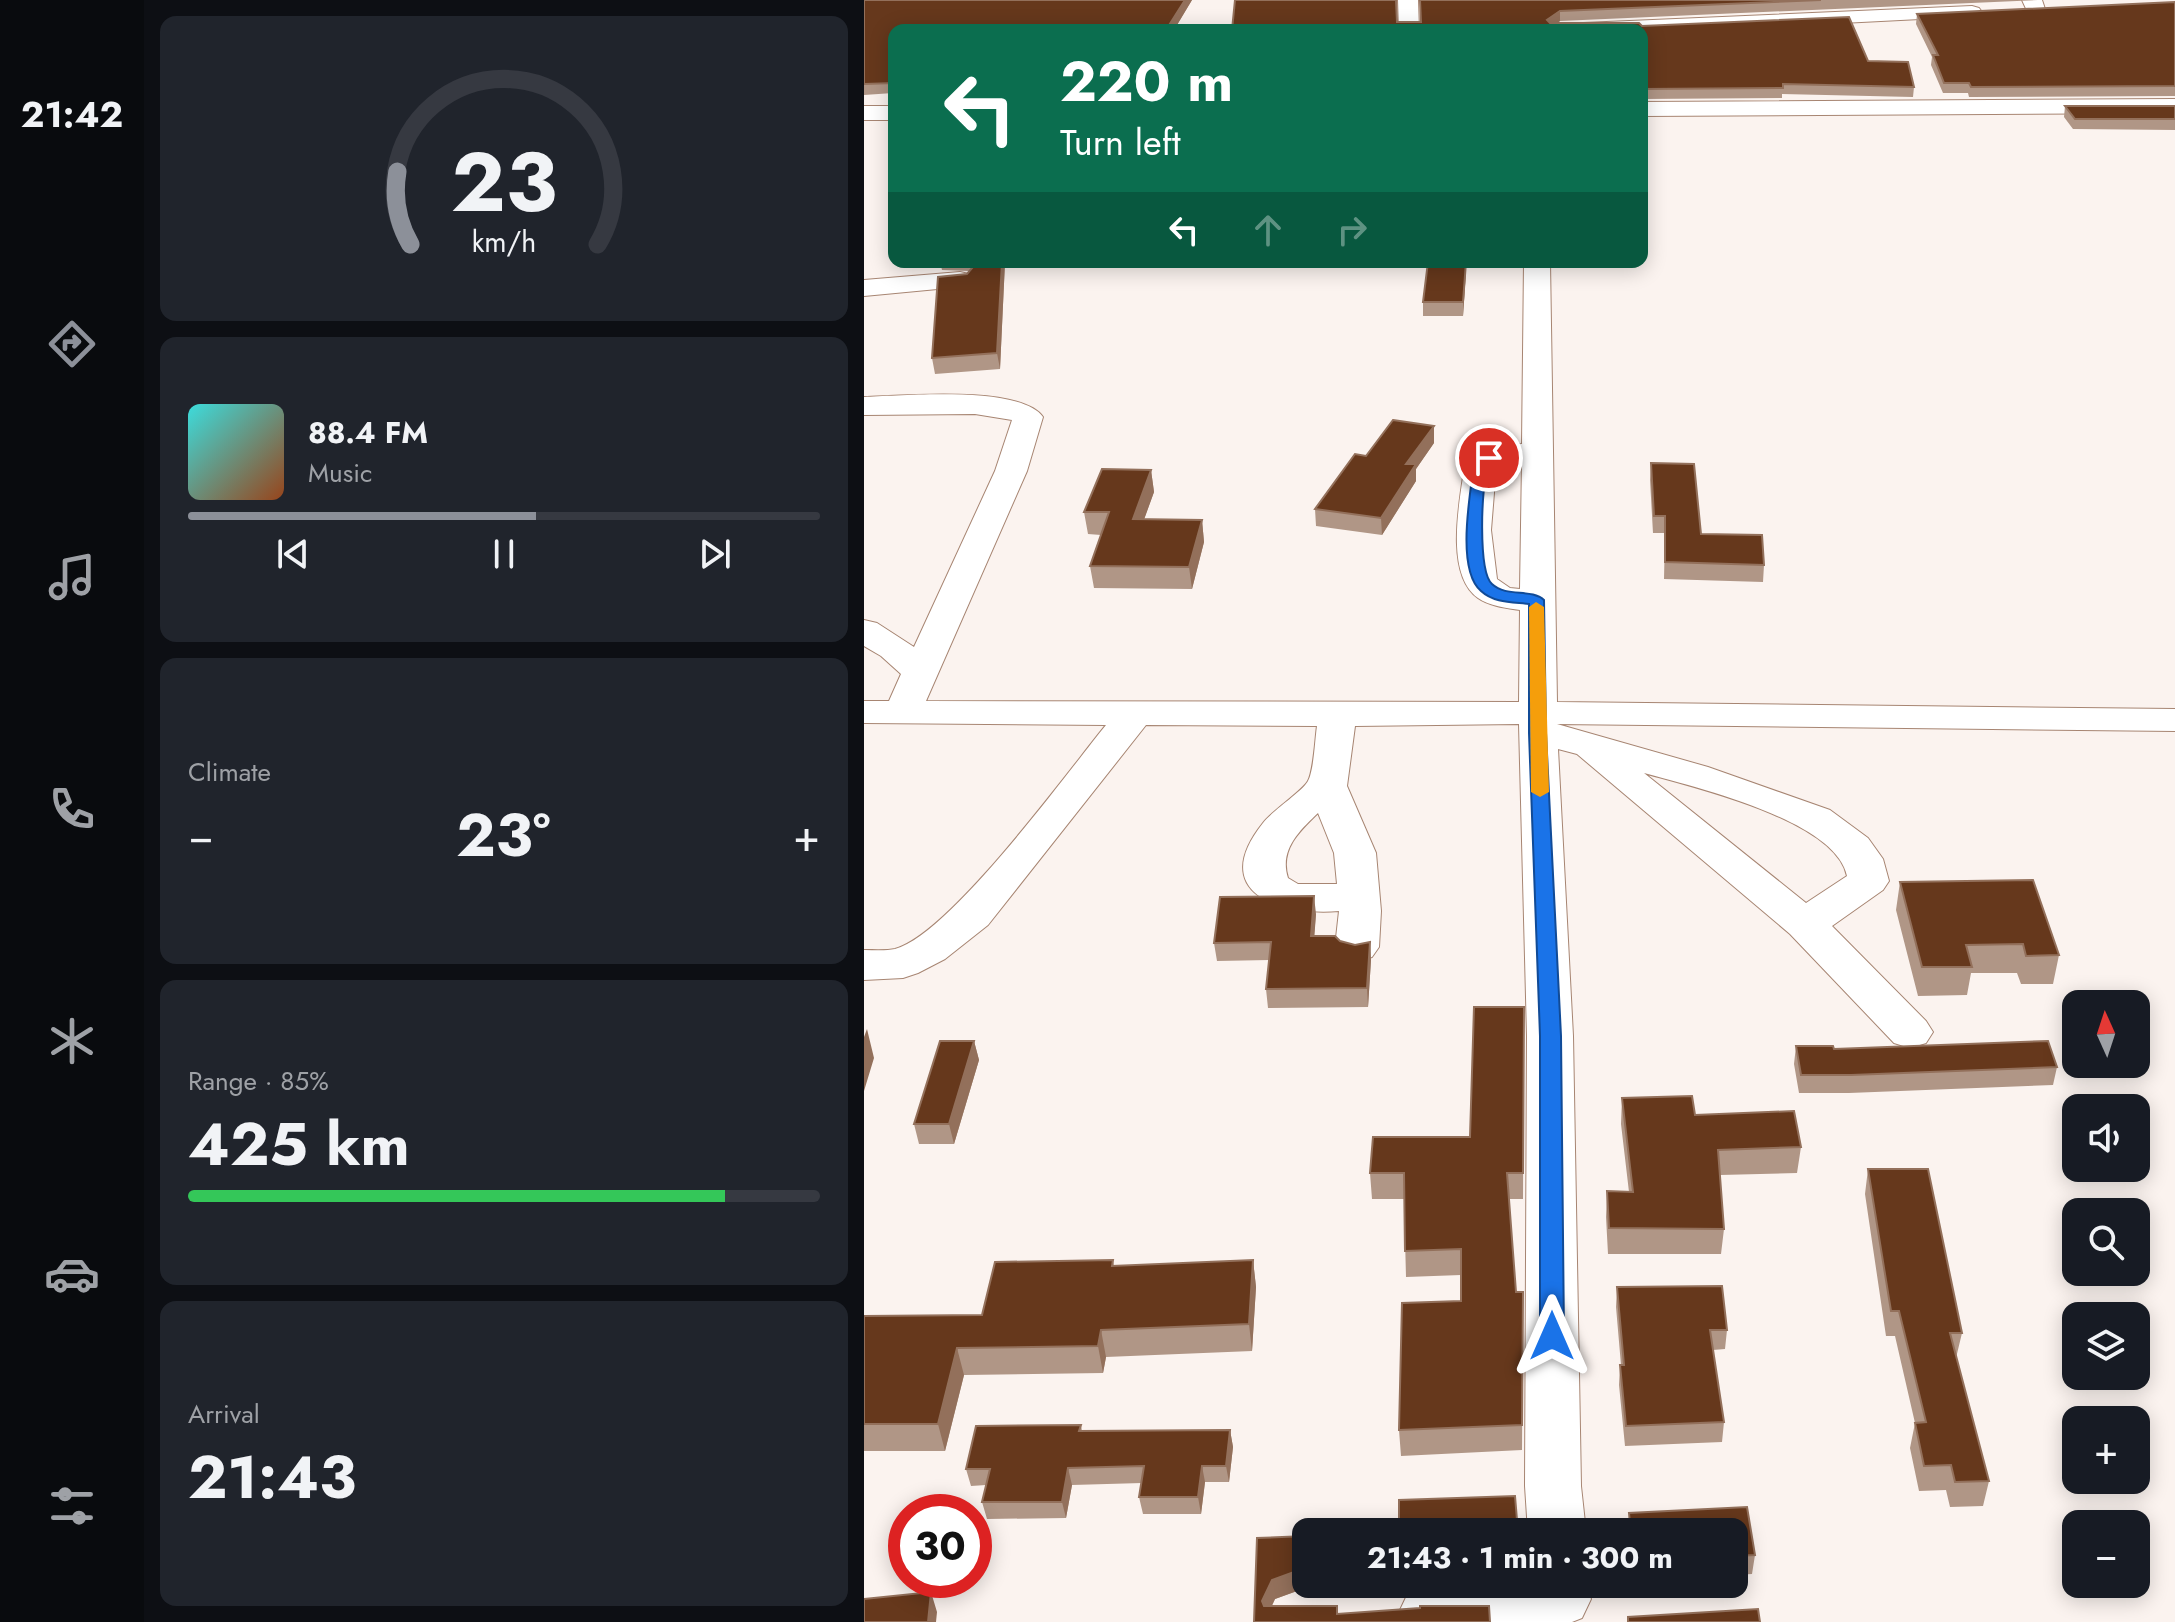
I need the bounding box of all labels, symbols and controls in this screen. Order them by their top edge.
text: 220 m [1060,41,1233,122]
icon: left [928,56,1032,160]
text: 21:42 [21,88,123,140]
text: Turn left [1060,116,1181,168]
text: 23 [451,121,557,241]
icon: left [1162,208,1206,252]
icon: ahead [1246,208,1290,252]
icon: right [1330,208,1374,252]
text: km/h [472,221,536,263]
icon: directions [44,316,100,372]
text: 88.4 FM [308,411,428,454]
pin [1455,424,1523,492]
icon: arrive [1467,436,1511,480]
text: Music [308,454,372,492]
icon: previous [271,532,315,576]
icon: pause [482,532,526,576]
icon: next [693,532,737,576]
icon: music [44,549,100,605]
text: Climate [188,753,271,791]
icon: phone [44,781,100,837]
text: 23° [456,792,551,879]
text: − [188,804,214,868]
text: + [793,804,820,868]
north arrow [2062,990,2150,1078]
map controls [2062,990,2150,1598]
icon: climate [44,1013,100,1069]
text: Range · 85% [188,1062,329,1100]
button: sound [2062,1094,2150,1182]
text: 425 km [188,1101,410,1188]
button: search [2062,1198,2150,1286]
icon: car [44,1246,100,1302]
position arrow [1510,1294,1594,1378]
button: layers [2062,1302,2150,1390]
text: Arrival [188,1395,260,1433]
button: + [2062,1406,2150,1494]
text: 21:43 [188,1434,356,1521]
icon: filters [44,1478,100,1534]
speed limit sign: 30 [888,1494,992,1598]
button: − [2062,1510,2150,1598]
text: 21:43 · 1 min · 300 m [1367,1536,1673,1579]

